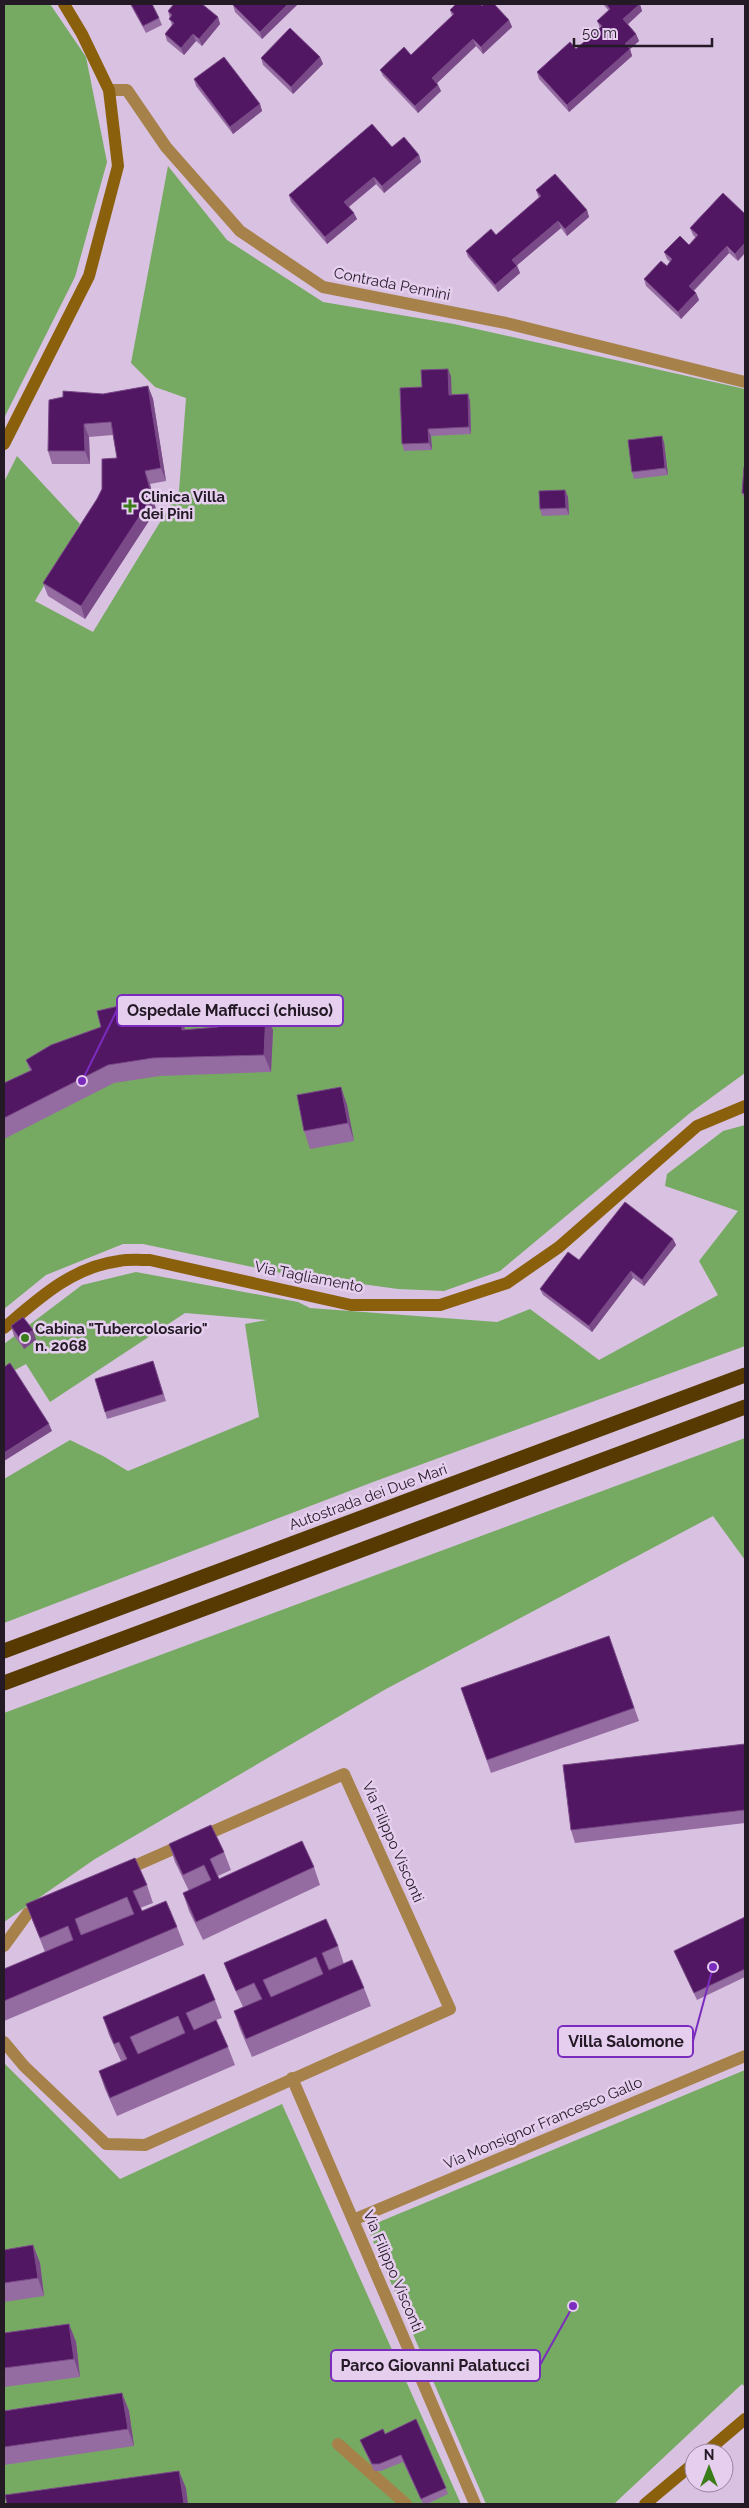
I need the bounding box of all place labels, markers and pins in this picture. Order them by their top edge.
place label: Clinica Villa dei Pini [141,488,225,523]
marker: Clinica Villa dei Pini [123,499,137,513]
callout: Ospedale Maffucci (chiuso) [117,995,343,1026]
place label: Cabina "Tubercolosario" n. 2068 [35,1320,208,1355]
marker: Cabina "Tubercolosario" n. 2068 [19,1332,31,1344]
callout: Villa Salomone [558,2026,693,2057]
callout: Parco Giovanni Palatucci [331,2350,540,2381]

